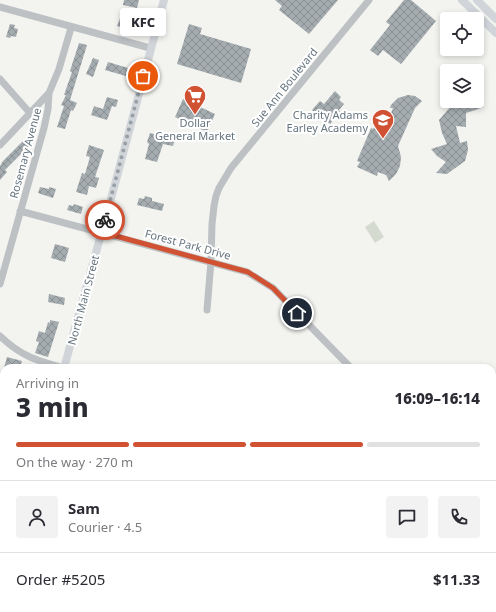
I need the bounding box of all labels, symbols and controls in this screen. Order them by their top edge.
callout: KFC [120,8,166,36]
map controls [440,12,484,108]
button: locate [440,12,484,56]
text: KFC [131,13,155,31]
street label: Sue Ann Boulevard [247,44,321,130]
pin [126,59,160,93]
button: layers [440,64,484,108]
icon: bag [132,65,154,87]
supermarket icon: Dollar General Market [182,83,208,116]
street label: Rosemary Avenue [6,106,44,200]
place label: Charity Adams Earley Academy [287,107,368,135]
school or university icon: Charity Adams Earley Academy [370,107,396,140]
place label: Dollar General Market [155,115,235,143]
courier [85,200,125,240]
icon: bike [94,209,116,231]
street label: Forest Park Drive [143,225,233,263]
street label: North Main Street [64,253,102,347]
pin [280,296,314,330]
icon: home [286,302,308,324]
text: Arriving in [16,374,79,392]
text: 16:09–16:14 [395,388,480,408]
text: 3 min [16,389,89,425]
text: On the way · 270 m [16,453,133,471]
button: person [16,496,58,538]
button: chat [386,496,428,538]
button: phone [438,496,480,538]
text: Sam [68,498,100,518]
text: Courier · 4.5 [68,518,142,536]
text: Order #5205 [16,569,105,589]
text: $11.33 [433,569,480,589]

